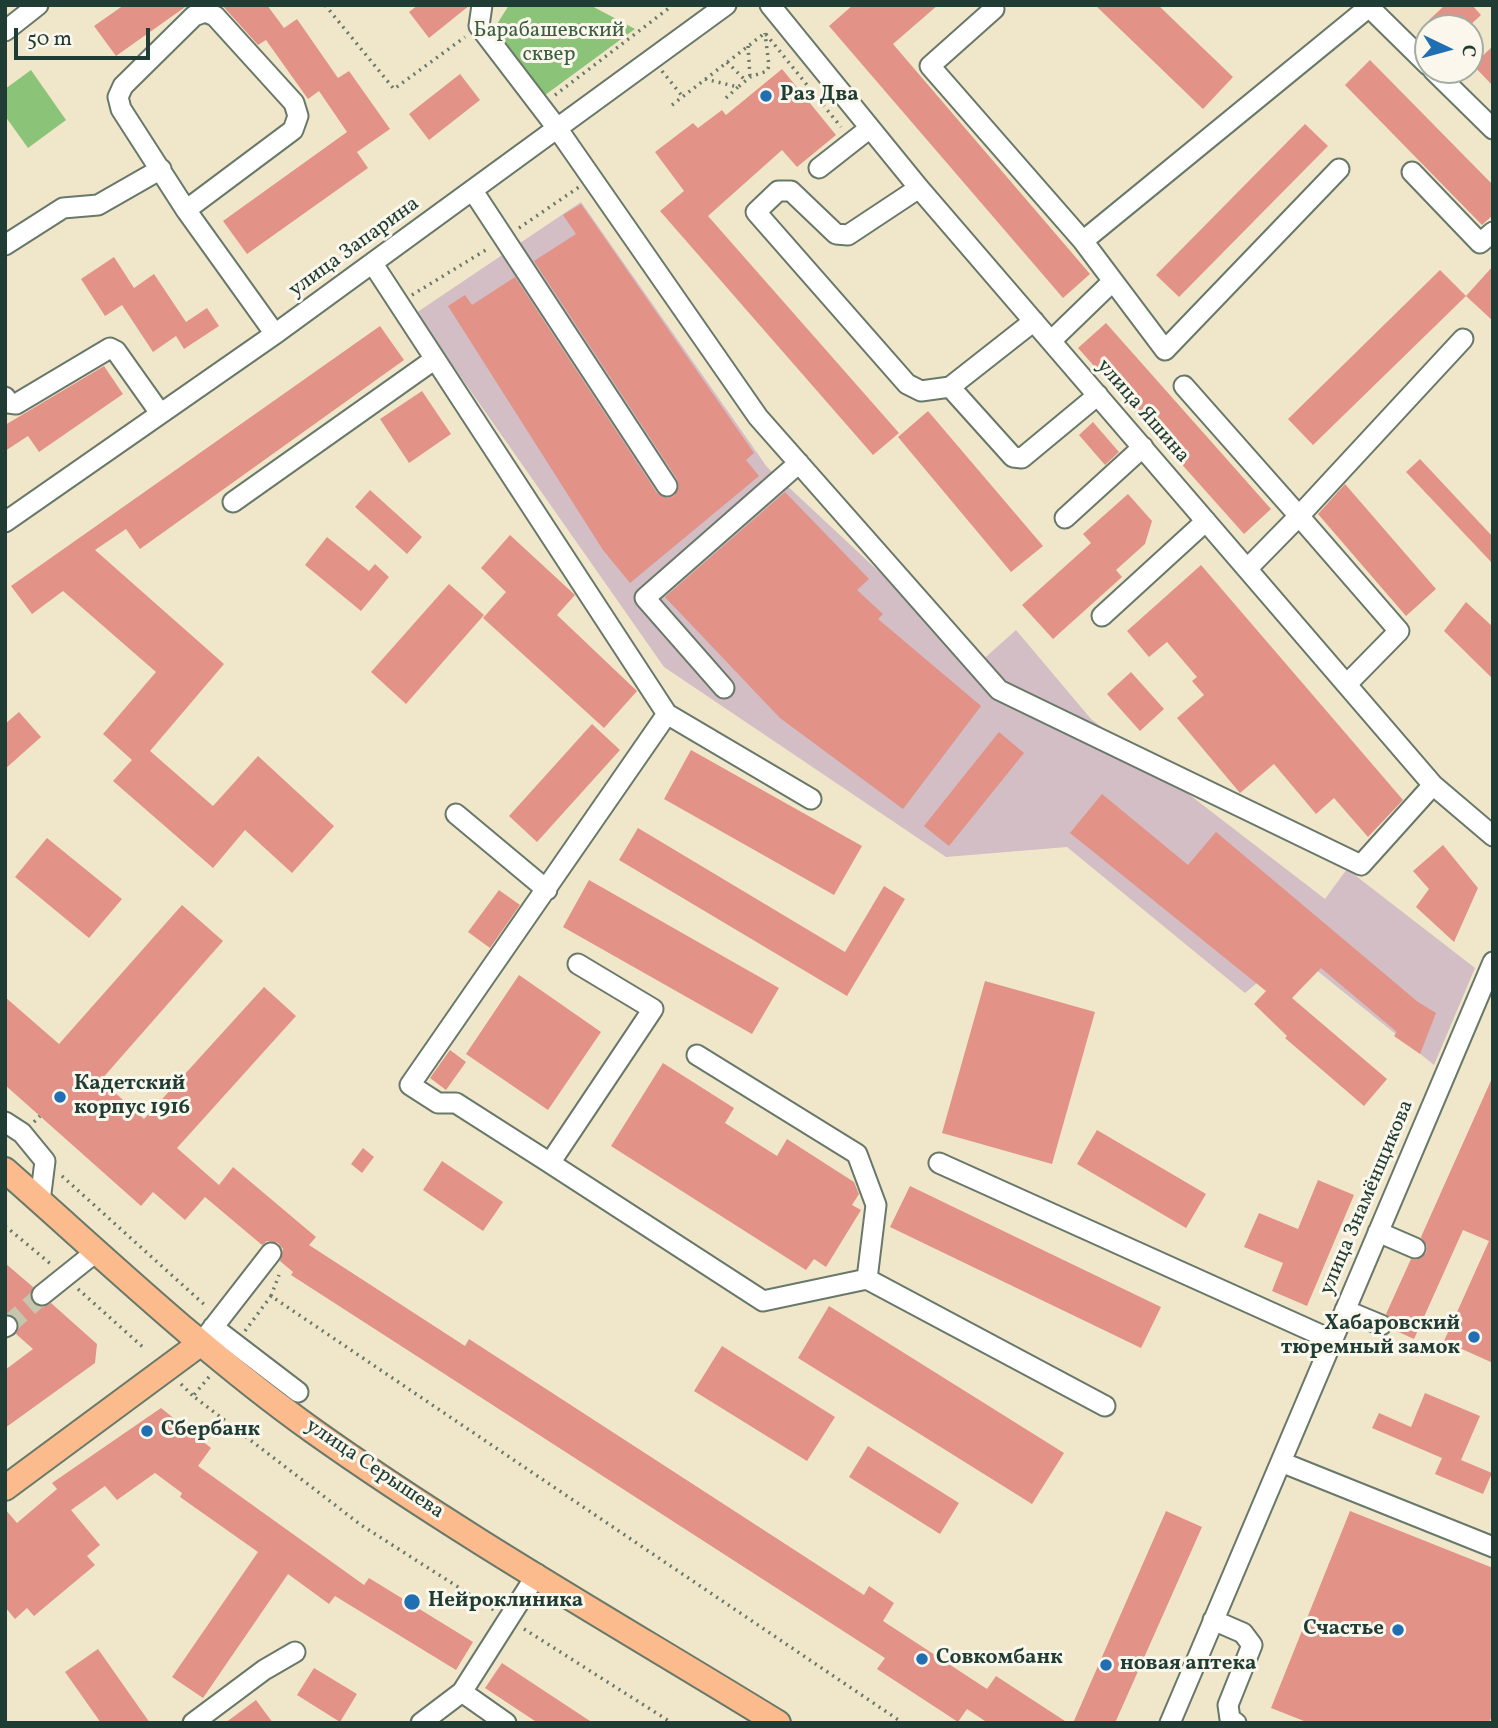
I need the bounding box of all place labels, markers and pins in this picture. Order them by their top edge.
place label: Раз Два [780,83,859,109]
marker: Раз Два [758,88,774,104]
place label: Кадетский корпус 1916 [74,1072,190,1122]
marker: Кадетский корпус 1916 [52,1089,68,1105]
place label: Хабаровский тюремный замок [1281,1312,1460,1362]
marker: Хабаровский тюремный замок [1466,1329,1482,1345]
place label: Сбербанк [161,1418,260,1444]
marker: Сбербанк [139,1423,155,1439]
place label: Нейроклиника [428,1589,583,1615]
marker: Нейроклиника [402,1592,422,1612]
place label: Счастье [1303,1617,1384,1643]
marker: Счастье [1390,1622,1406,1638]
place label: Совкомбанк [936,1646,1063,1672]
marker: Совкомбанк [914,1651,930,1667]
place label: новая аптека [1120,1652,1256,1678]
marker: новая аптека [1098,1657,1114,1673]

